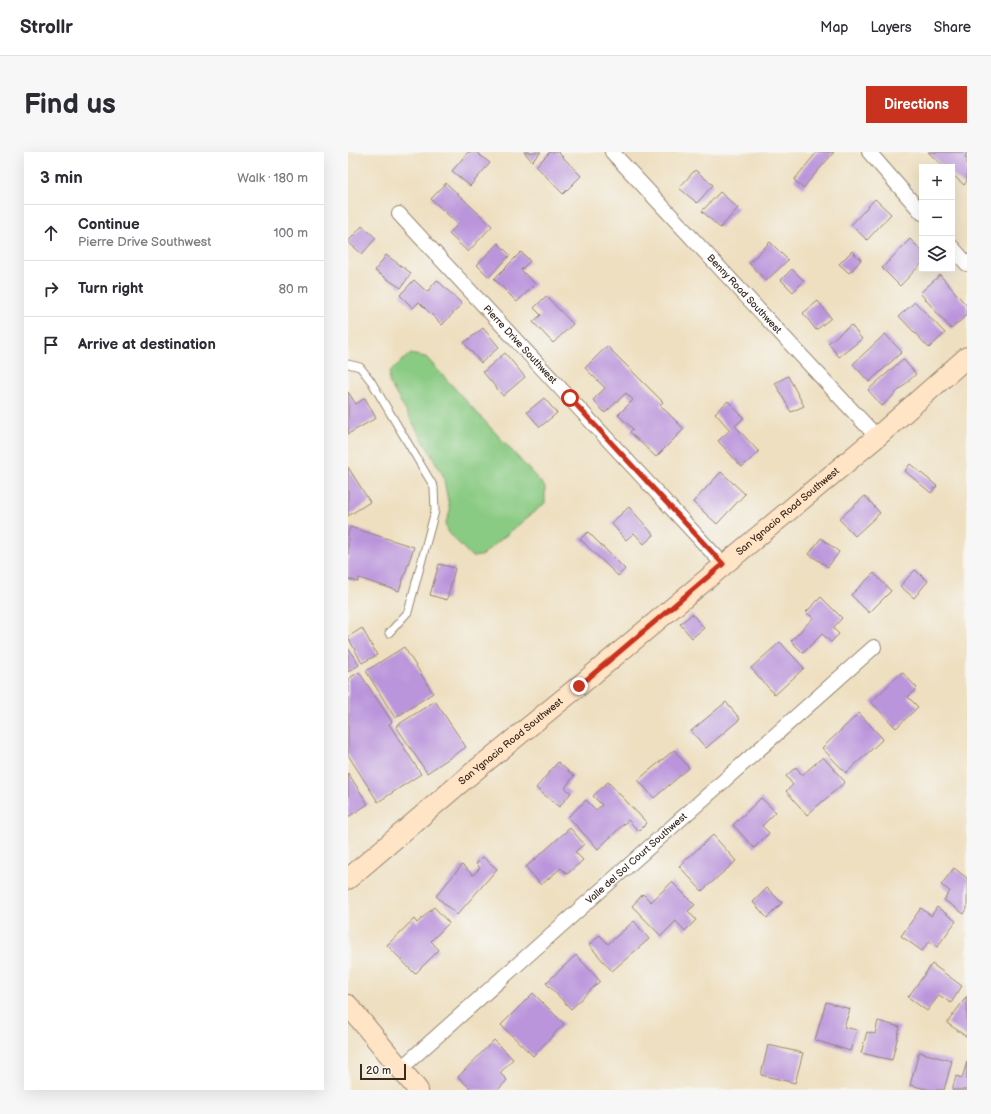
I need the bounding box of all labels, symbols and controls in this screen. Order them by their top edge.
text: Strollr [20,16,73,39]
text: Map [820,19,848,36]
text: Layers [870,19,912,36]
text: Share [934,19,971,36]
button: Directions [866,86,967,123]
text: Find us [24,88,116,121]
map controls [919,164,955,272]
button: + [919,164,955,200]
text: 3 min [40,168,83,188]
text: Walk · 180 m [237,170,308,186]
button: − [919,200,955,236]
text: Continue [78,215,140,234]
icon: ahead [40,222,62,244]
text: 100 m [273,225,308,241]
text: Pierre Drive Southwest [78,234,211,250]
button: layers [919,236,955,272]
street label: Benny Road Southwest [704,252,784,336]
icon: right [40,278,62,300]
text: Turn right [78,279,143,298]
text: 80 m [279,281,308,297]
street label: Pierre Drive Southwest [481,303,559,386]
icon: arrive [40,334,62,356]
text: Arrive at destination [78,335,216,354]
route start [561,389,579,407]
street label: San Ygnacio Road Southwest [734,465,842,558]
route end [570,677,588,695]
street label: San Ygnacio Road Southwest [456,696,565,788]
street label: Valle del Sol Court Southwest [584,810,689,907]
scale bar [360,1062,406,1081]
text: 20 m [366,1064,391,1077]

